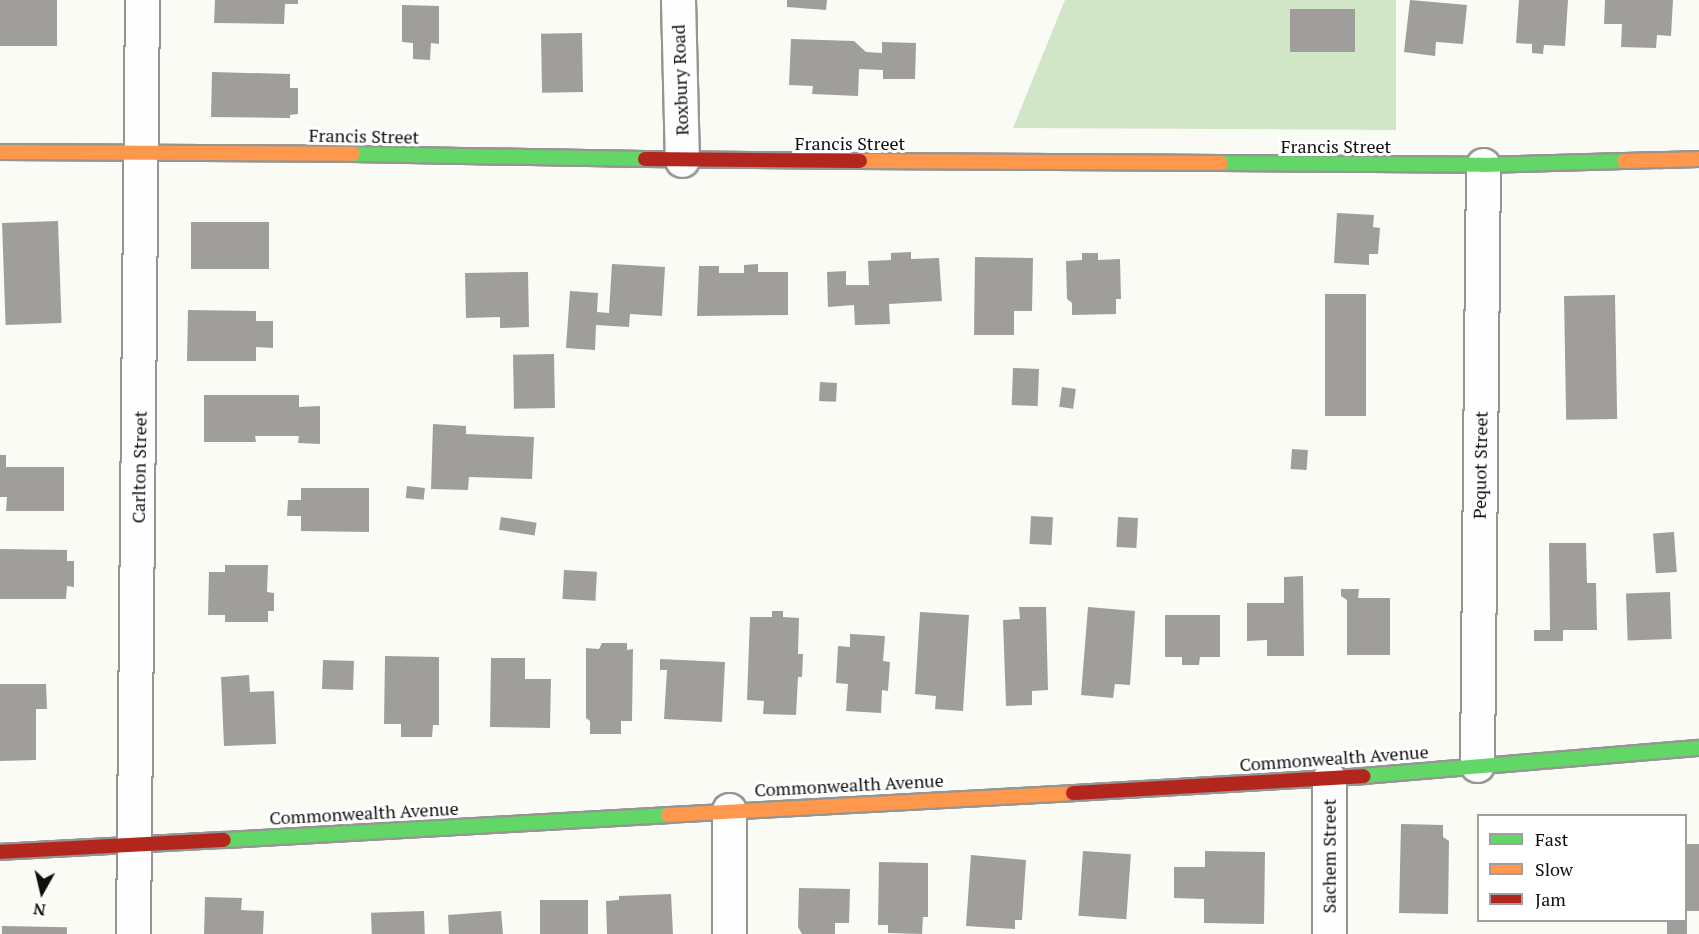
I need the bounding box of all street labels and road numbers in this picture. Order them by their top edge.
street label: Roxbury Road [667,24,693,136]
street label: Francis Street [309,124,419,148]
street label: Francis Street [795,132,905,154]
street label: Francis Street [1281,135,1391,157]
street label: Carlton Street [127,410,151,524]
street label: Pequot Street [1468,411,1492,519]
street label: Commonwealth Avenue [1239,741,1429,775]
street label: Commonwealth Avenue [754,769,944,801]
street label: Commonwealth Avenue [269,797,459,829]
street label: Sachem Street [1318,799,1340,913]

